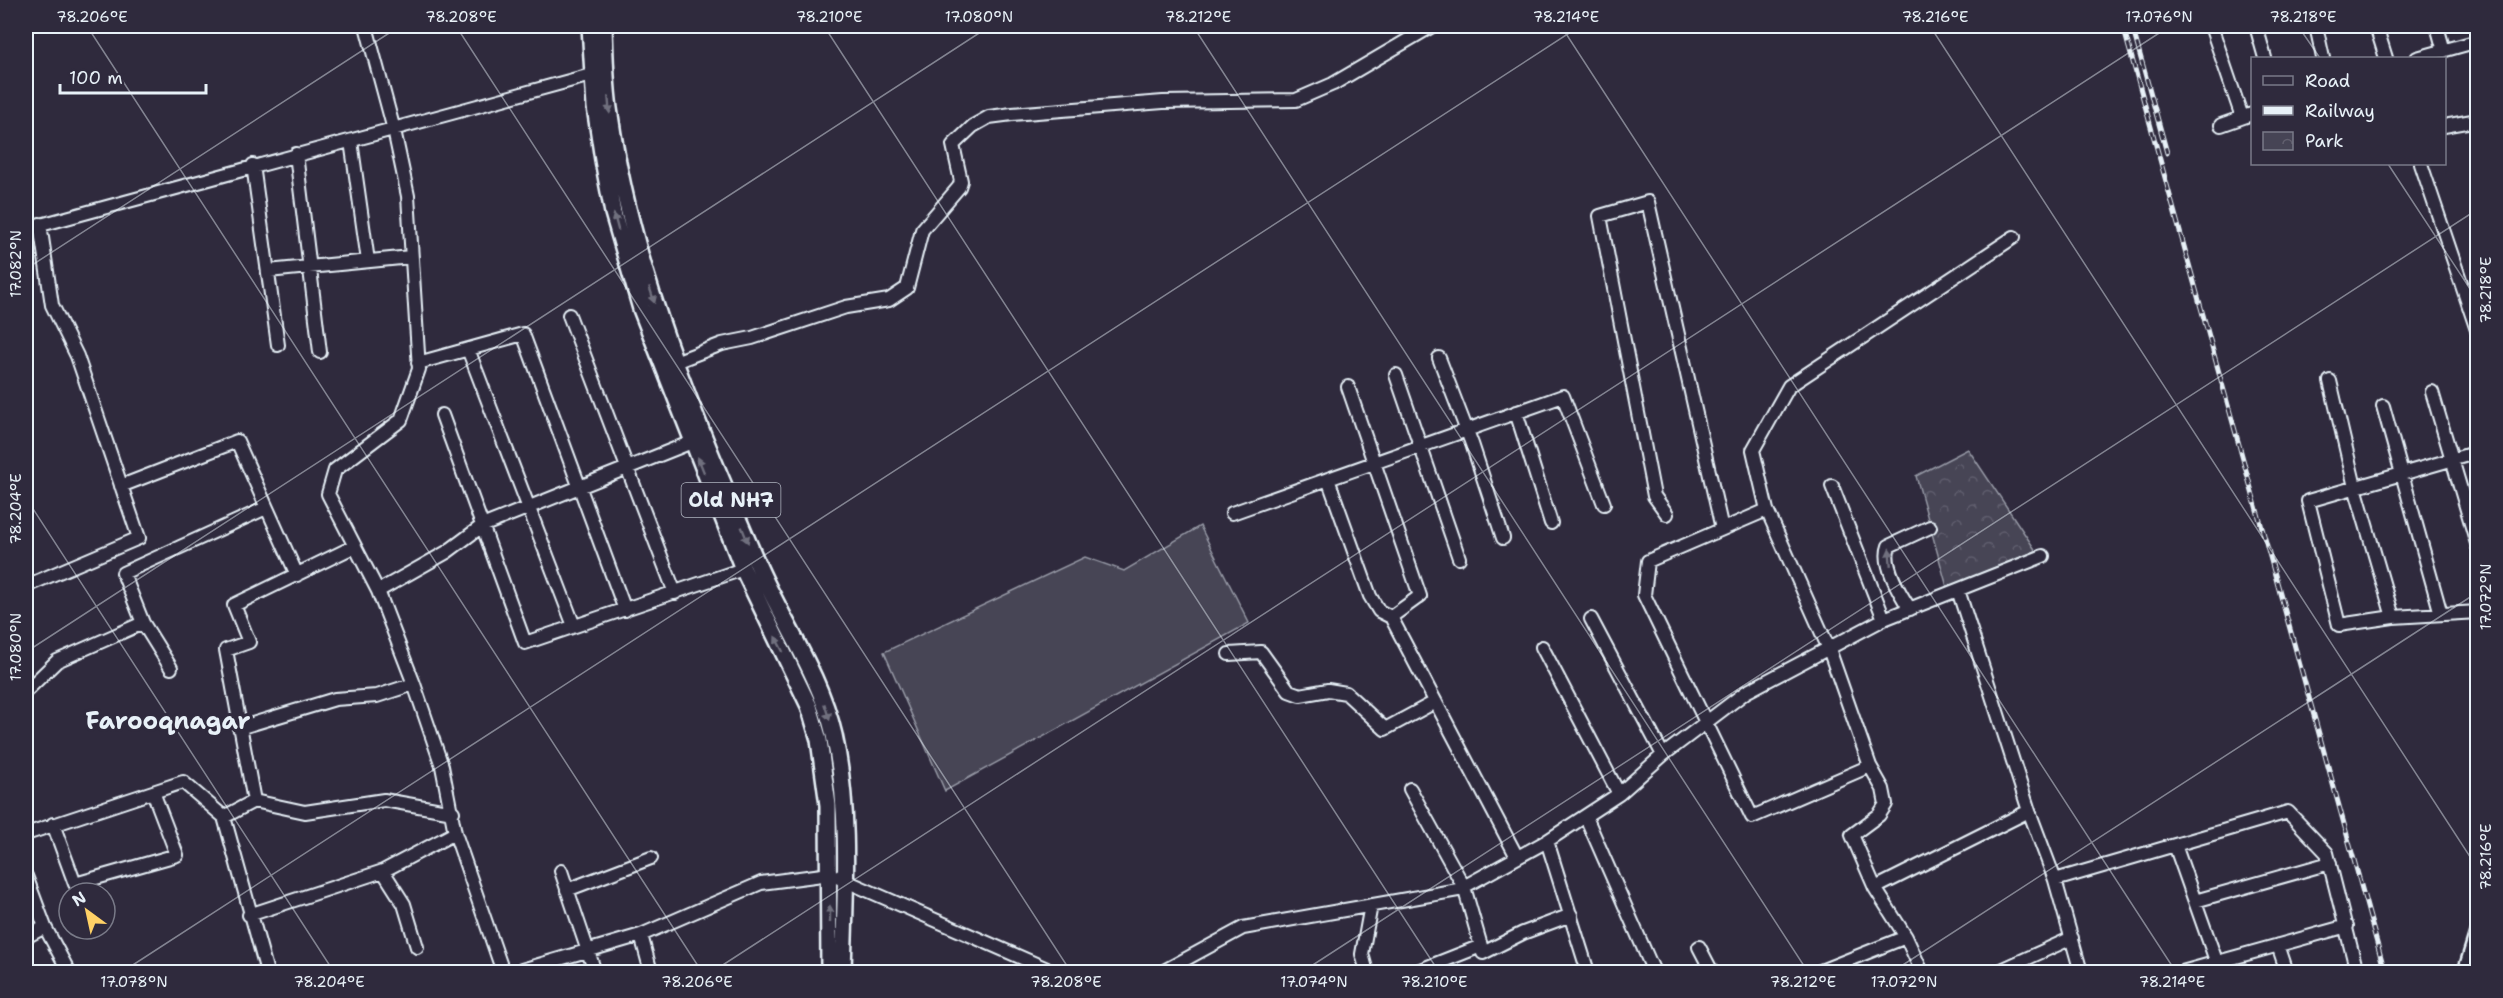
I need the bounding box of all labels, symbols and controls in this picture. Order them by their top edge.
text: 78.206°E [56,7,128,27]
text: 78.208°E [425,7,497,27]
text: 78.210°E [796,7,862,27]
text: 17.080°N [945,7,1013,27]
text: 78.212°E [1165,7,1231,27]
text: 78.214°E [1533,7,1599,27]
text: 78.216°E [1902,7,1968,27]
text: 17.076°N [2125,7,2193,27]
text: 78.218°E [2270,7,2336,27]
scale bar [60,57,206,95]
legend [2251,57,2446,165]
text: 100 m [69,66,123,90]
text: Road [2305,69,2350,93]
one-way arrow [604,95,614,114]
text: Railway [2305,99,2375,123]
text: Park [2305,129,2344,153]
one-way arrow [610,213,620,232]
text: 17.082°N [6,230,26,298]
text: 78.218°E [2476,257,2496,323]
one-way arrow [648,286,658,304]
one-way arrow [696,456,706,474]
text: 78.204°E [6,473,26,545]
road number: Old NH7 [682,483,780,517]
one-way arrow [741,526,750,544]
one-way arrow [1885,547,1895,566]
text: 17.072°N [2476,564,2496,630]
text: 17.080°N [6,613,26,681]
one-way arrow [774,636,784,653]
one-way arrow [823,703,832,721]
district label: Farooqnagar [86,705,251,737]
text: 78.216°E [2476,824,2496,890]
north arrow [57,881,117,941]
text: N [68,887,90,911]
one-way arrow [825,905,835,924]
text: 17.078°N [100,972,168,992]
text: 78.204°E [293,972,365,992]
text: 78.206°E [661,972,733,992]
text: 78.208°E [1030,972,1102,992]
text: 17.074°N [1280,972,1348,992]
text: 78.210°E [1401,972,1467,992]
text: 78.212°E [1770,972,1836,992]
text: 17.072°N [1871,972,1937,992]
text: 78.214°E [2139,972,2205,992]

